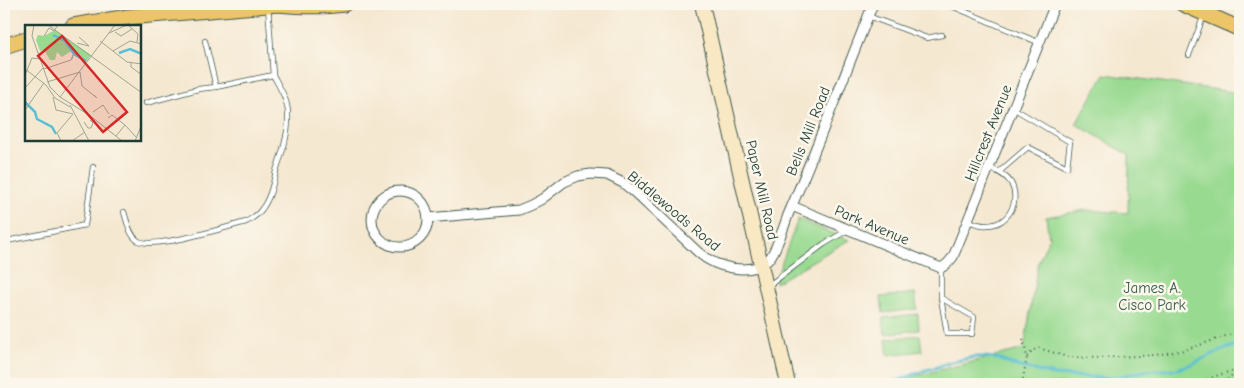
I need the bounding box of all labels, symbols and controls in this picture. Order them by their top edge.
inset map [25,25,141,141]
street label: Hillcrest Avenue [960,82,1016,184]
street label: Bells Mill Road [782,84,834,178]
street label: Paper Mill Road [742,138,782,242]
street label: Biddlewoods Road [624,167,724,255]
street label: Park Avenue [832,201,913,249]
park label: James A. Cisco Park [1118,279,1187,314]

